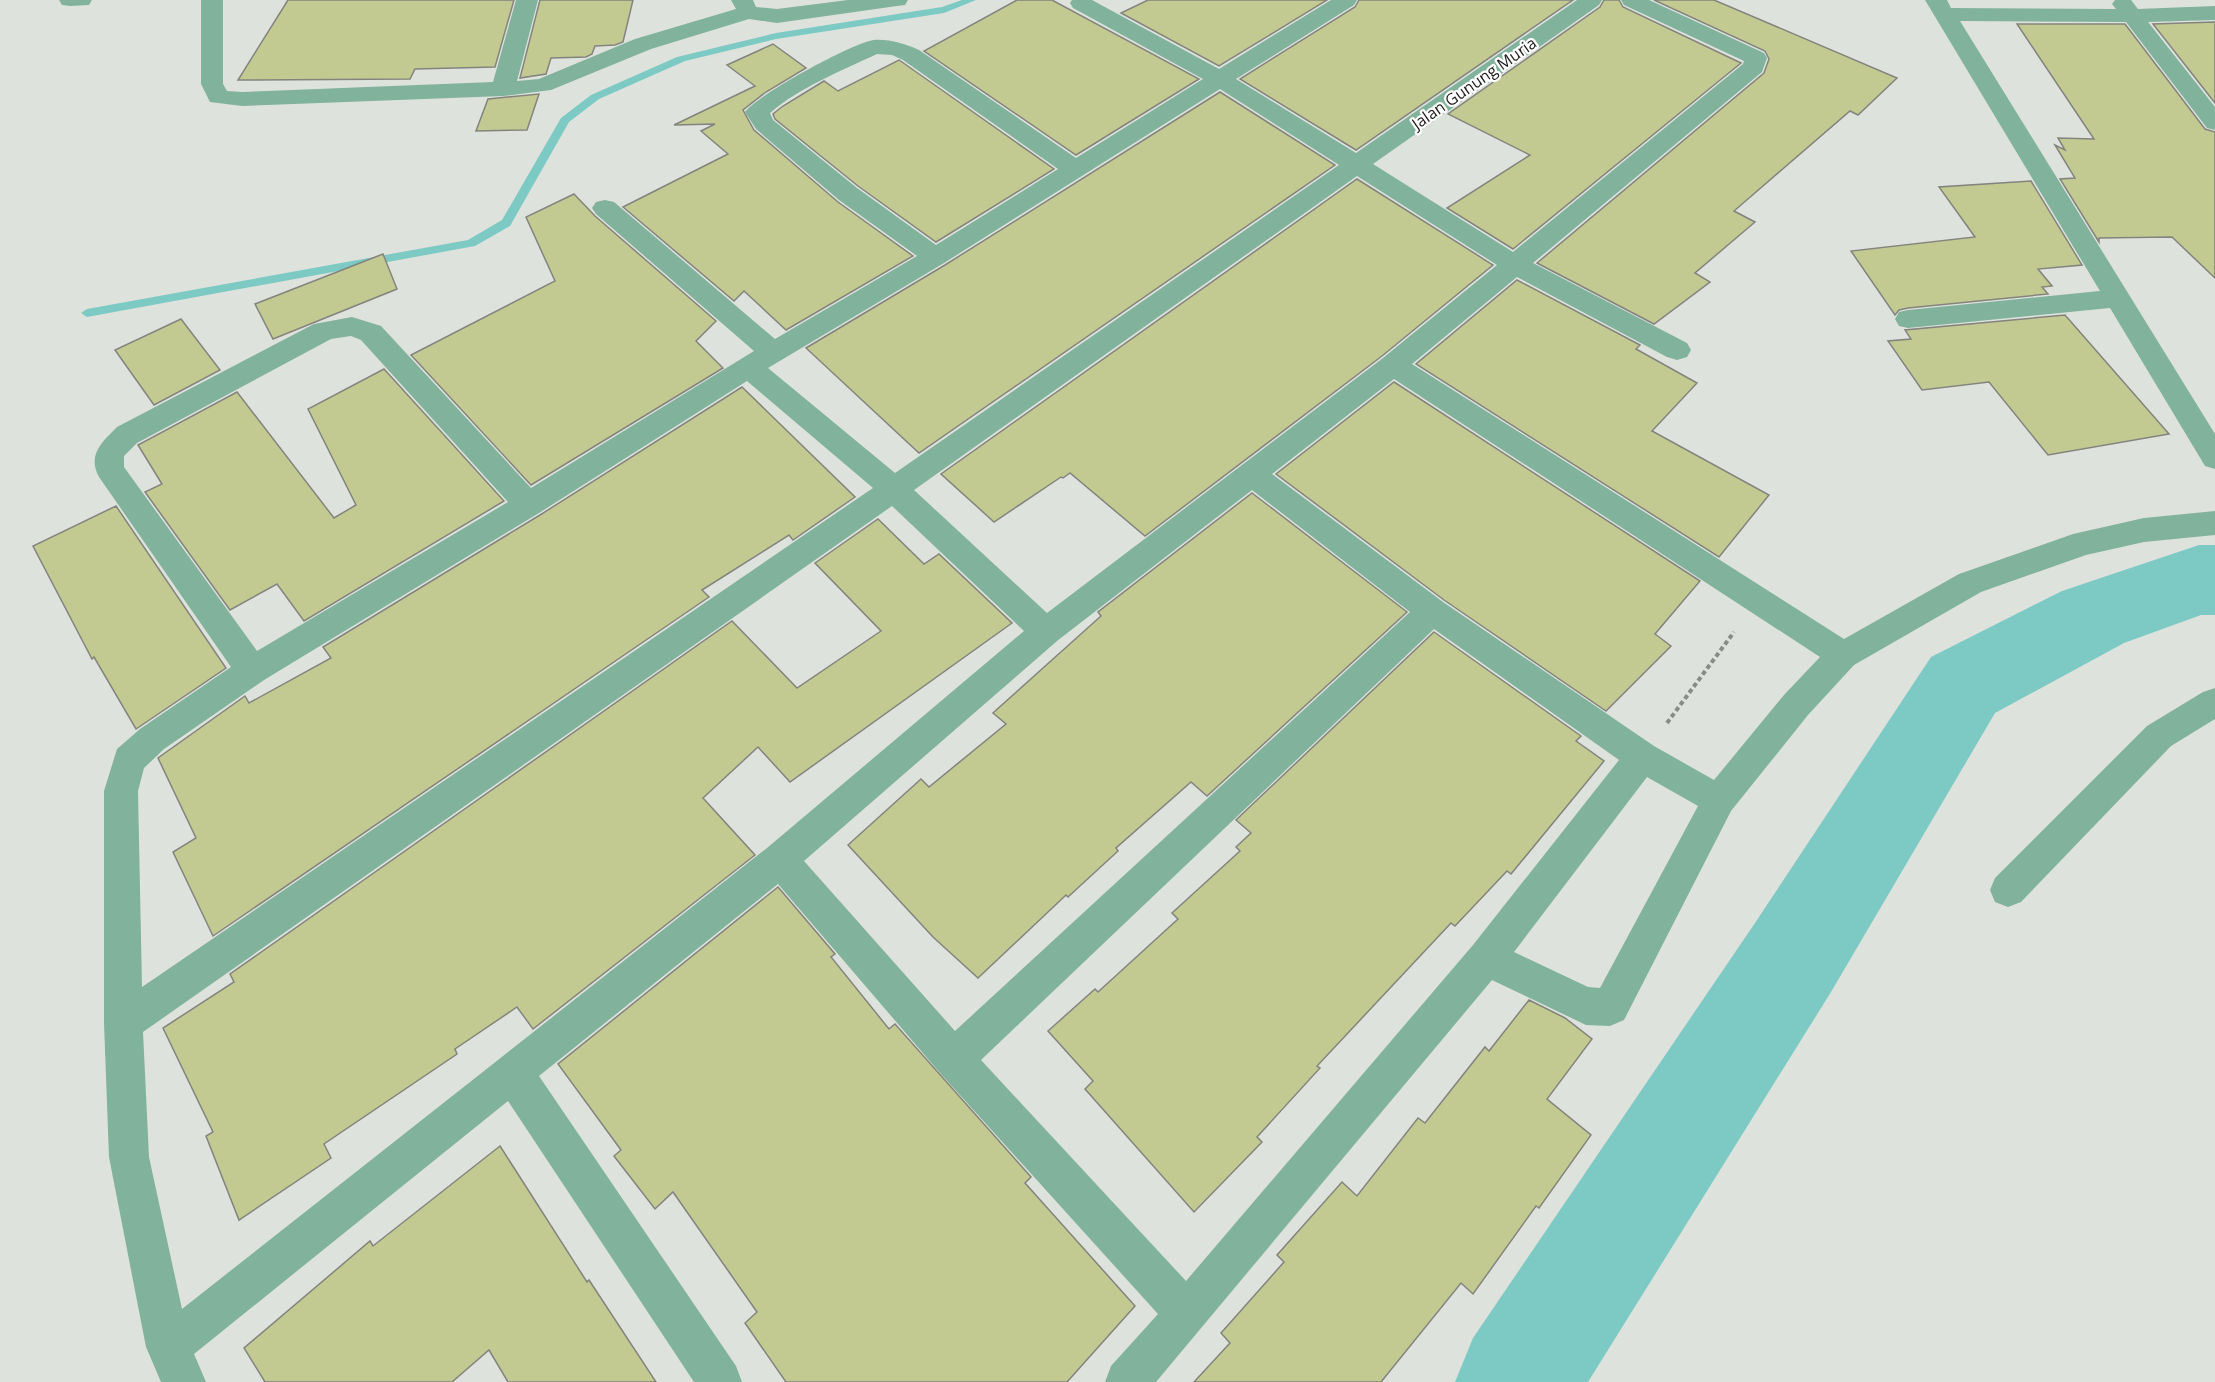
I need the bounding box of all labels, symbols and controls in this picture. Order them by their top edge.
street label: Jalan Gunung Muria [1406,32,1541,135]

